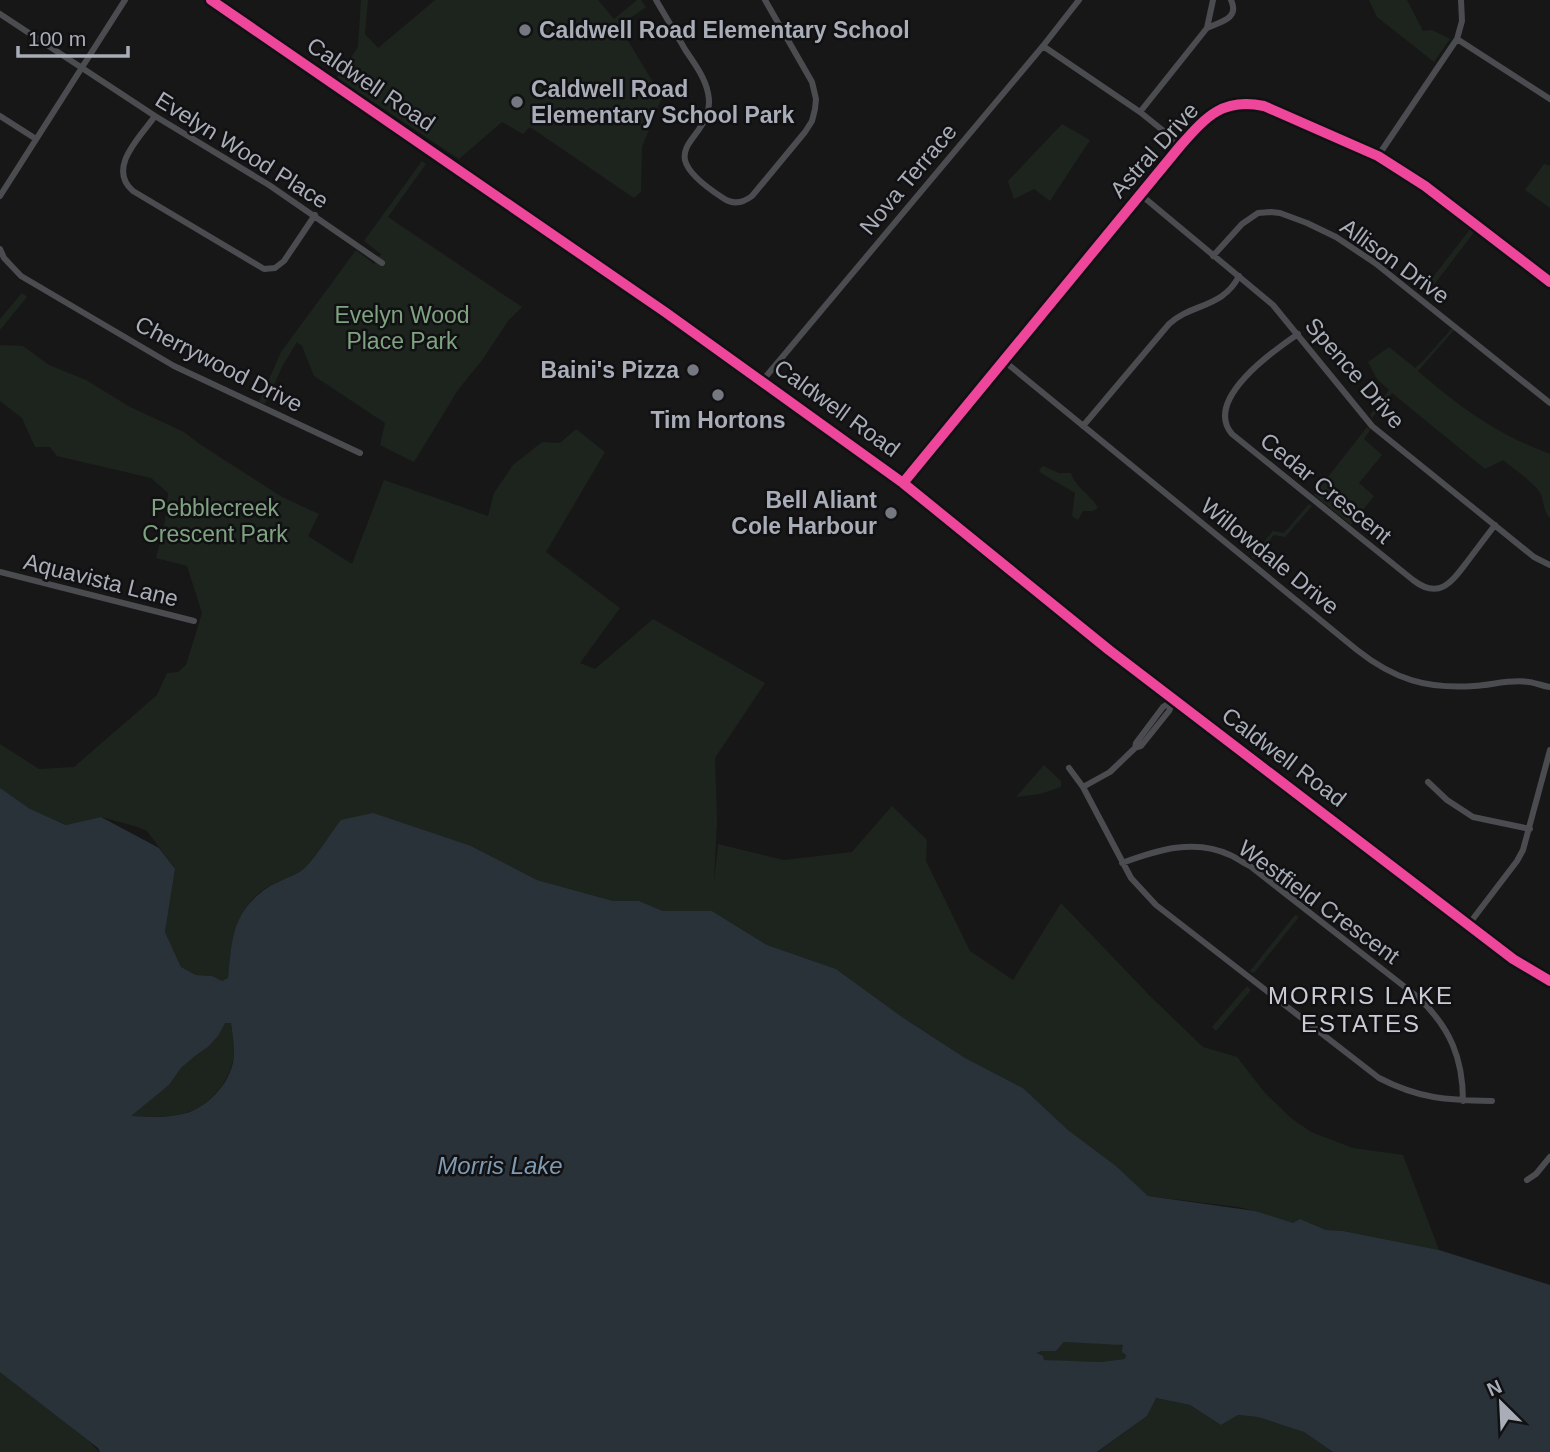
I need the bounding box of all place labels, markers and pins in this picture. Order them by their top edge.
place label: Caldwell Road Elementary School [539,17,910,43]
marker: Caldwell Road Elementary School [517,22,533,38]
place label: Caldwell Road Elementary School Park [531,76,795,128]
marker: Caldwell Road Elementary School Park [509,94,525,110]
place label: Baini's Pizza [541,357,679,383]
marker: Baini's Pizza [685,362,701,378]
marker: Tim Hortons [710,387,726,403]
place label: Tim Hortons [650,407,786,433]
place label: Bell Aliant Cole Harbour [731,487,877,539]
marker: Bell Aliant Cole Harbour [883,505,899,521]

